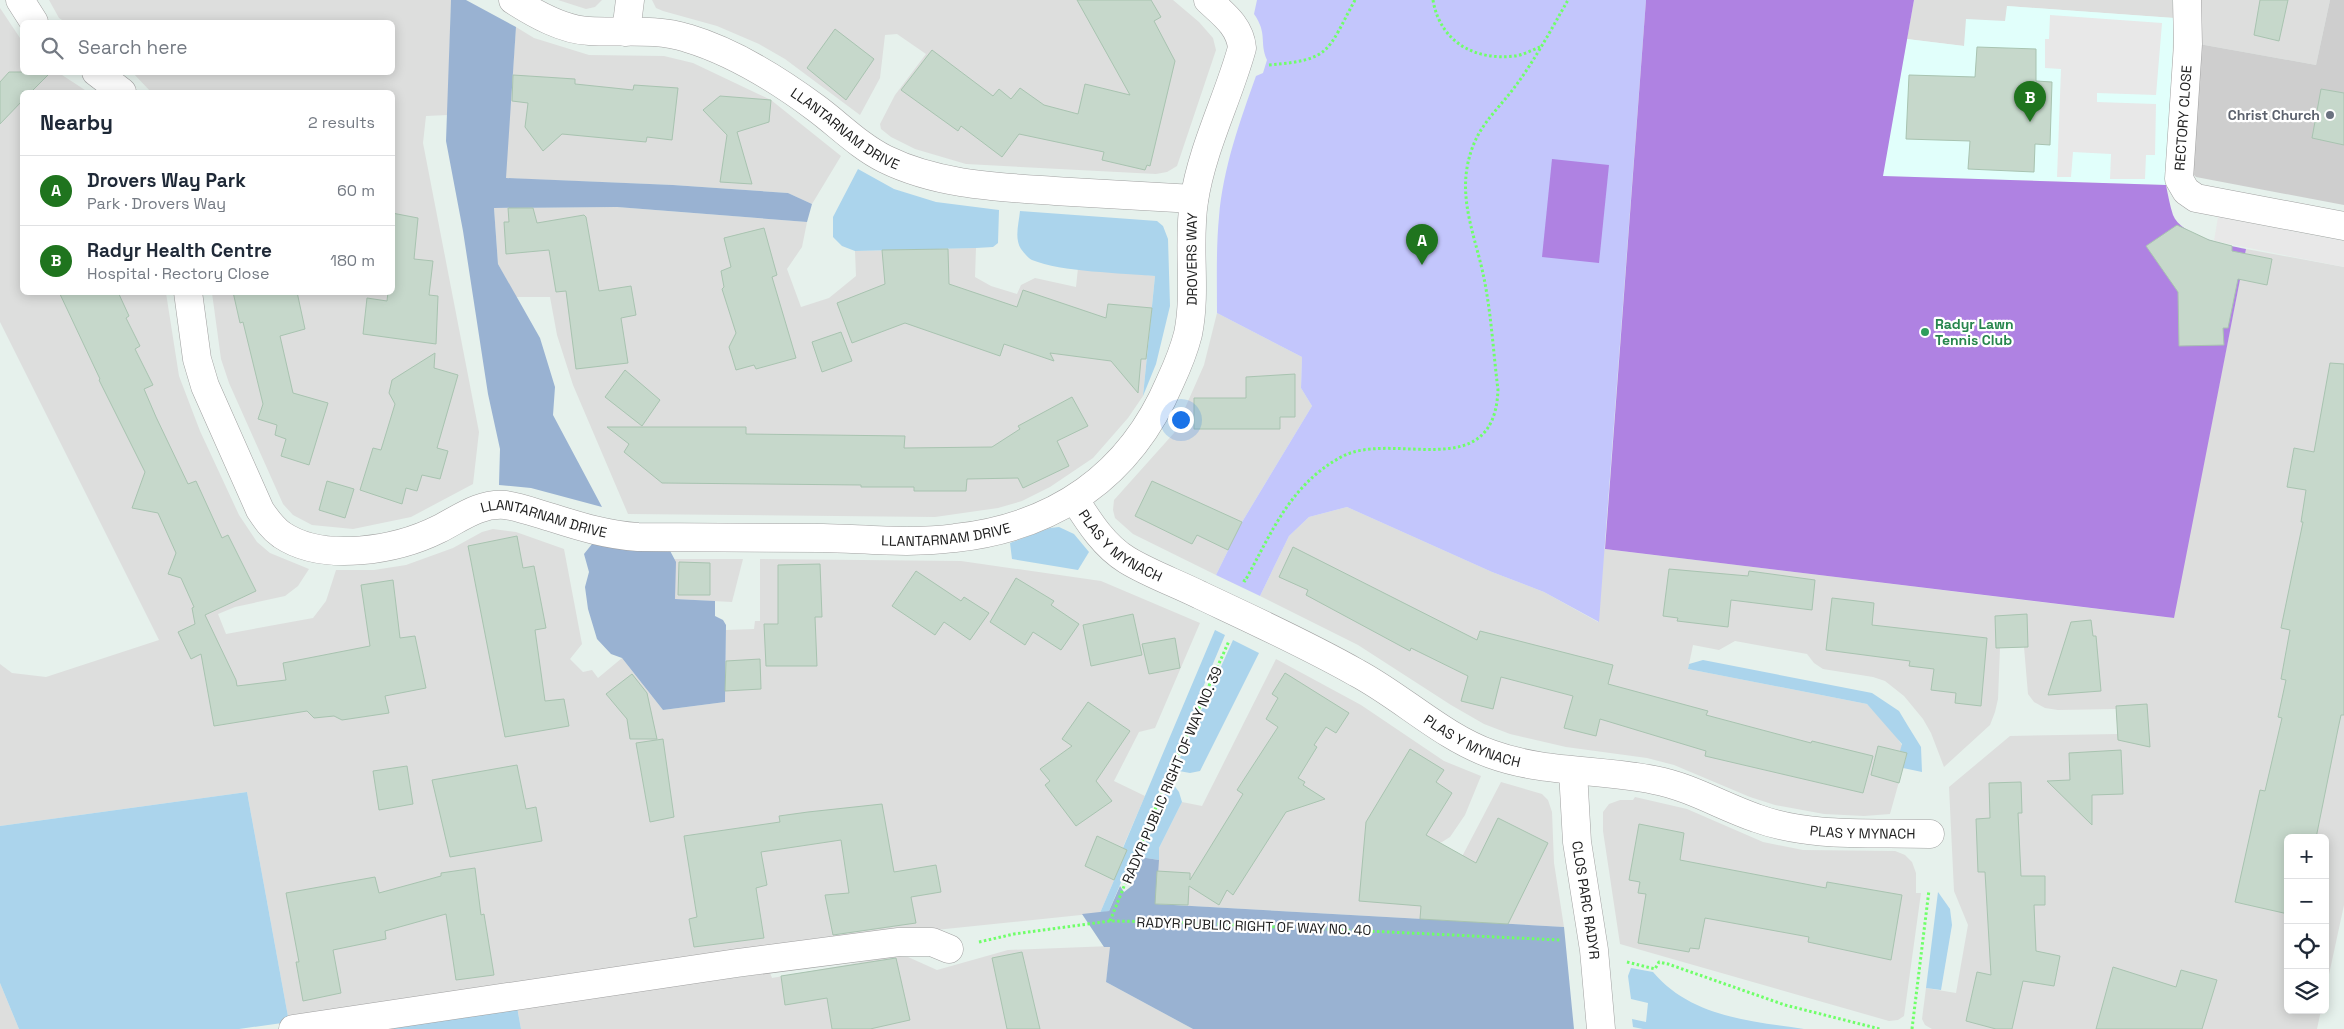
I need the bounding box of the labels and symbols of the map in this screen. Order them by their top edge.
street label: RECTORY CLOSE [2170,65,2196,171]
pin: B [2014,81,2046,122]
street label: LLANTARNAM DRIVE [787,84,902,174]
place label: Christ Church [2228,106,2320,124]
marker: Christ Church [2324,109,2336,121]
street label: DROVERS WAY [1182,211,1201,306]
pin: A [1406,224,1438,265]
place label: Radyr Lawn Tennis Club [1935,315,2014,349]
marker: Radyr Lawn Tennis Club [1919,326,1931,338]
your location [1168,407,1194,433]
street label: LLANTARNAM DRIVE [478,496,609,542]
street label: PLAS Y MYNACH [1075,506,1165,586]
street label: LLANTARNAM DRIVE [881,518,1013,550]
street label: RADYR PUBLIC RIGHT OF WAY NO. 39 [1118,664,1226,886]
street label: PLAS Y MYNACH [1420,710,1522,771]
street label: PLAS Y MYNACH [1809,821,1916,843]
street label: CLOS PARC RADYR [1568,840,1604,960]
street label: RADYR PUBLIC RIGHT OF WAY NO. 40 [1136,913,1372,939]

